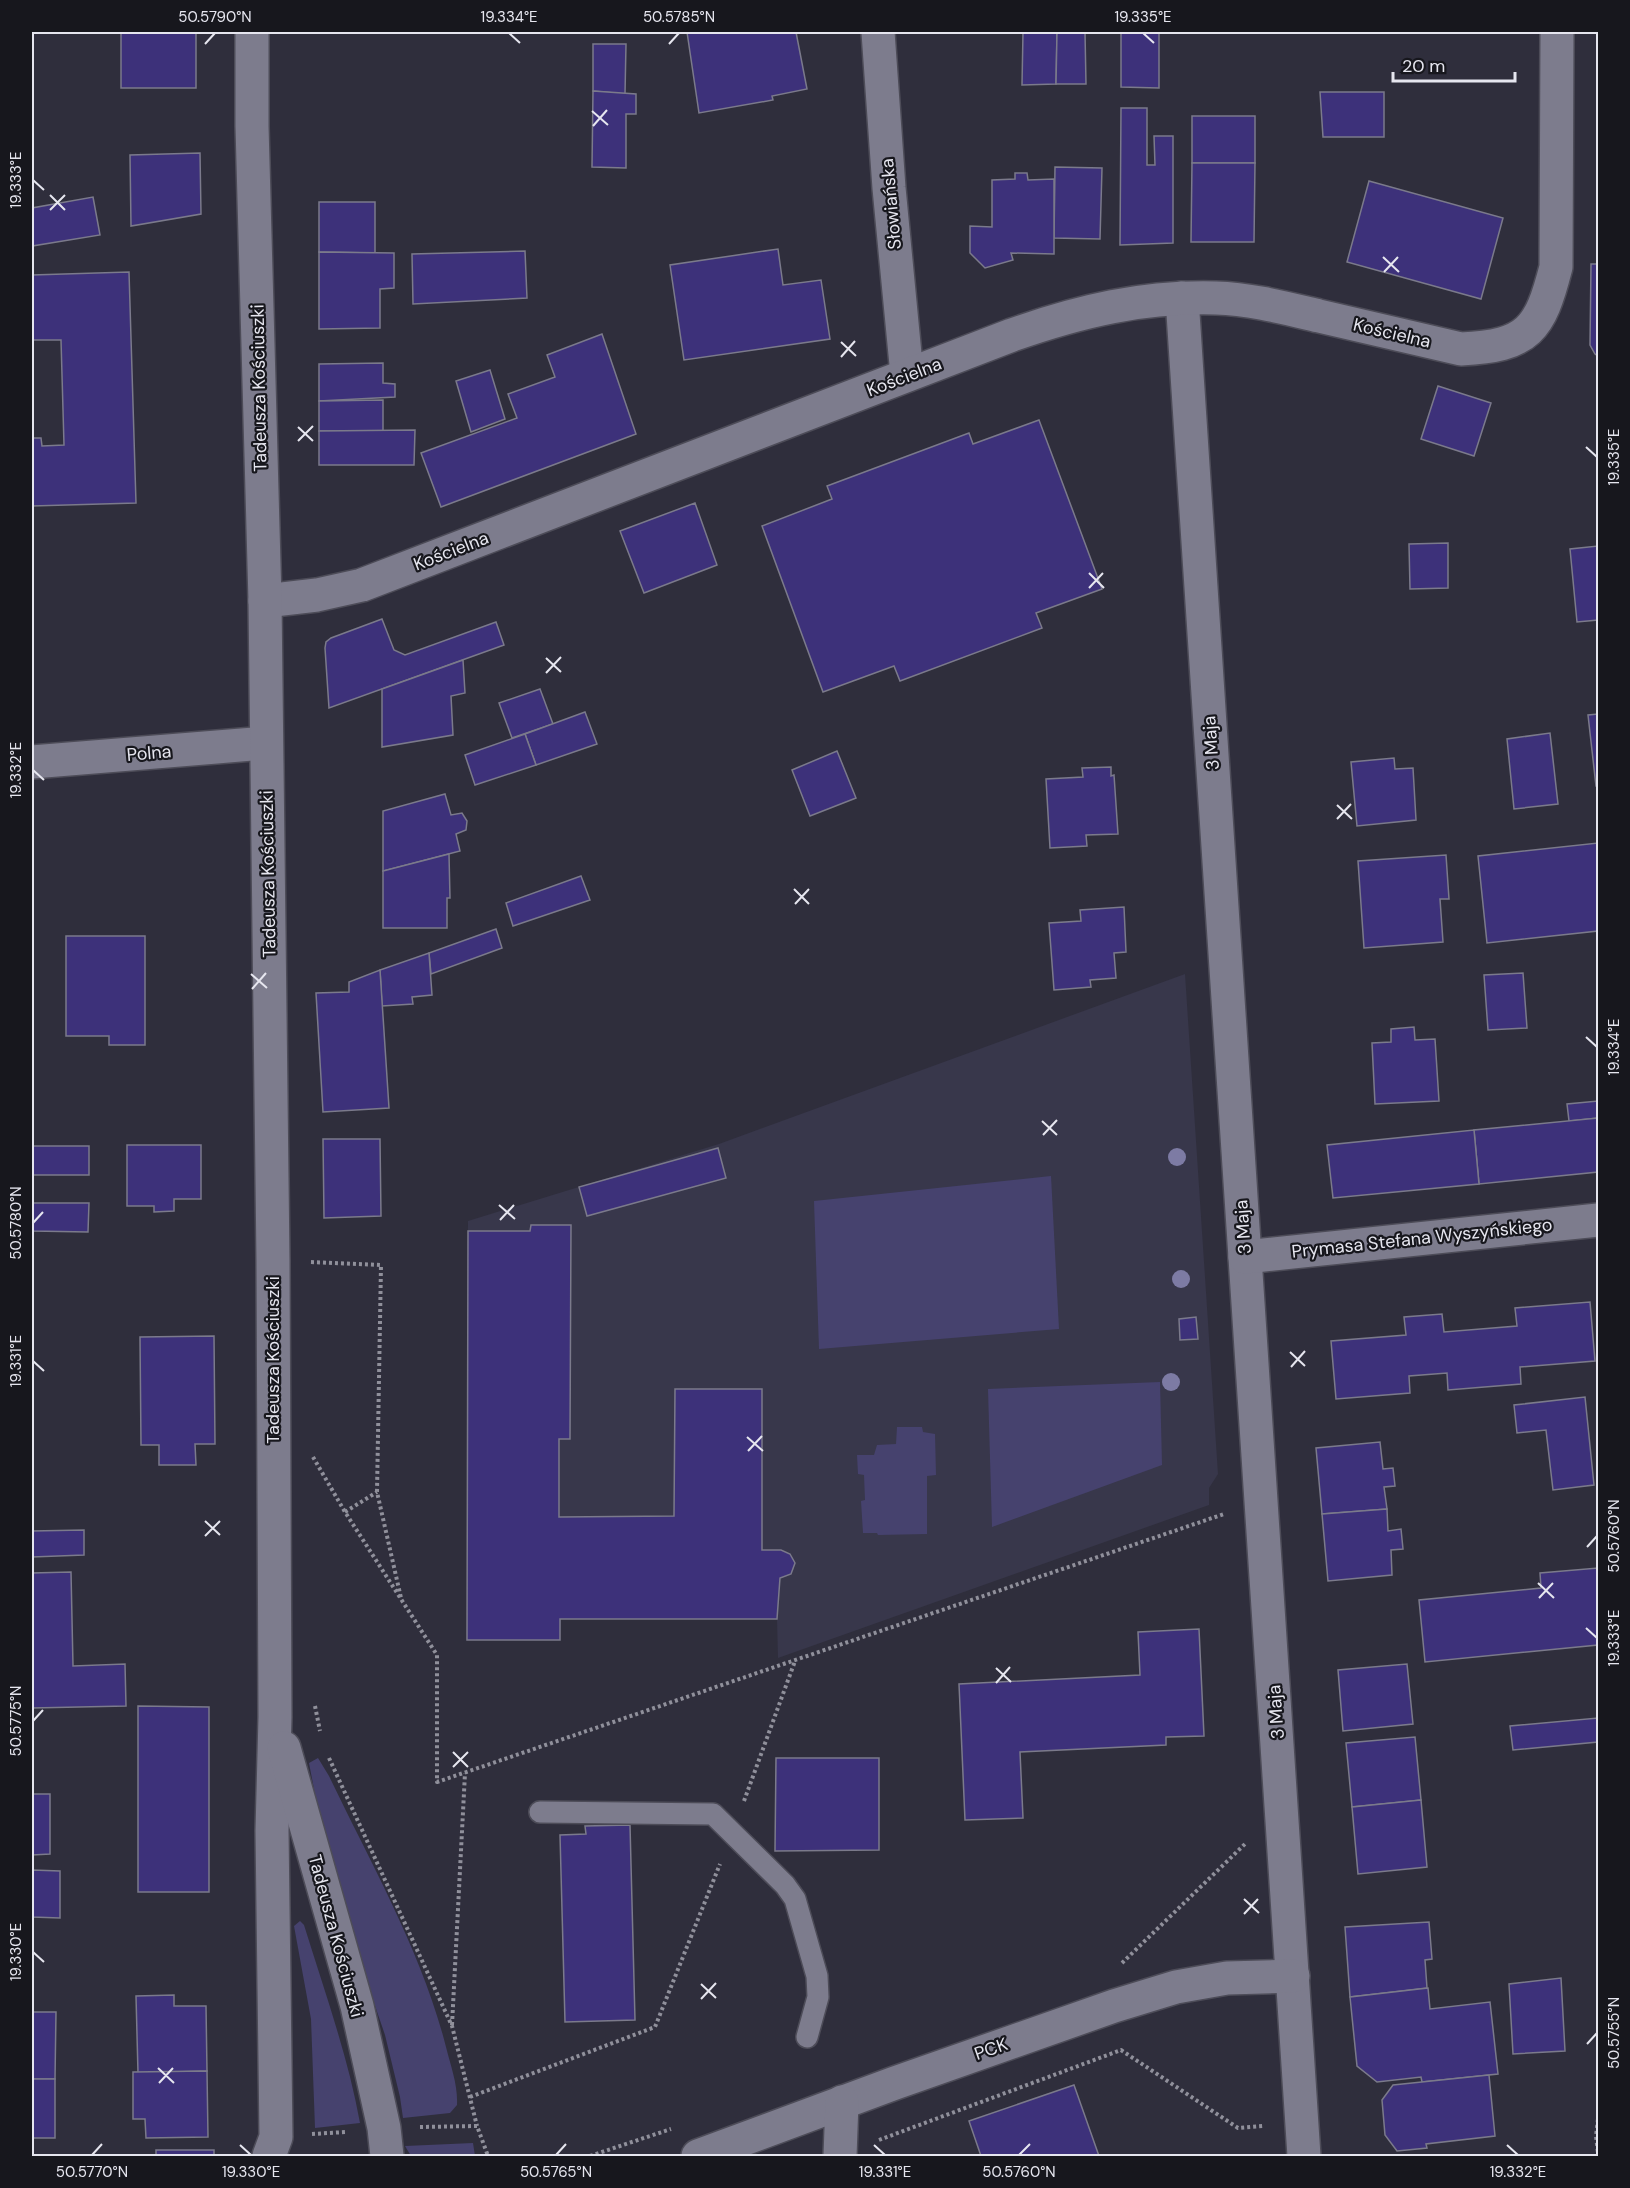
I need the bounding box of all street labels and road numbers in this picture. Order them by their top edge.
street label: Słowiańska [875,157,907,251]
street label: Tadeusza Kościuszki [246,304,272,472]
street label: Kościelna [1351,312,1433,354]
street label: Kościelna [863,352,945,402]
street label: Kościelna [410,526,492,576]
street label: 3 Maja [1197,715,1225,771]
street label: Polna [126,739,172,767]
street label: Tadeusza Kościuszki [255,790,281,958]
street label: 3 Maja [1229,1199,1257,1255]
street label: Prymasa Stefana Wyszyńskiego [1290,1212,1554,1264]
street label: Tadeusza Kościuszki [261,1276,285,1444]
street label: 3 Maja [1262,1684,1290,1740]
street label: Tadeusza Kościuszki [303,1852,369,2020]
street label: PCK [971,2032,1011,2066]

